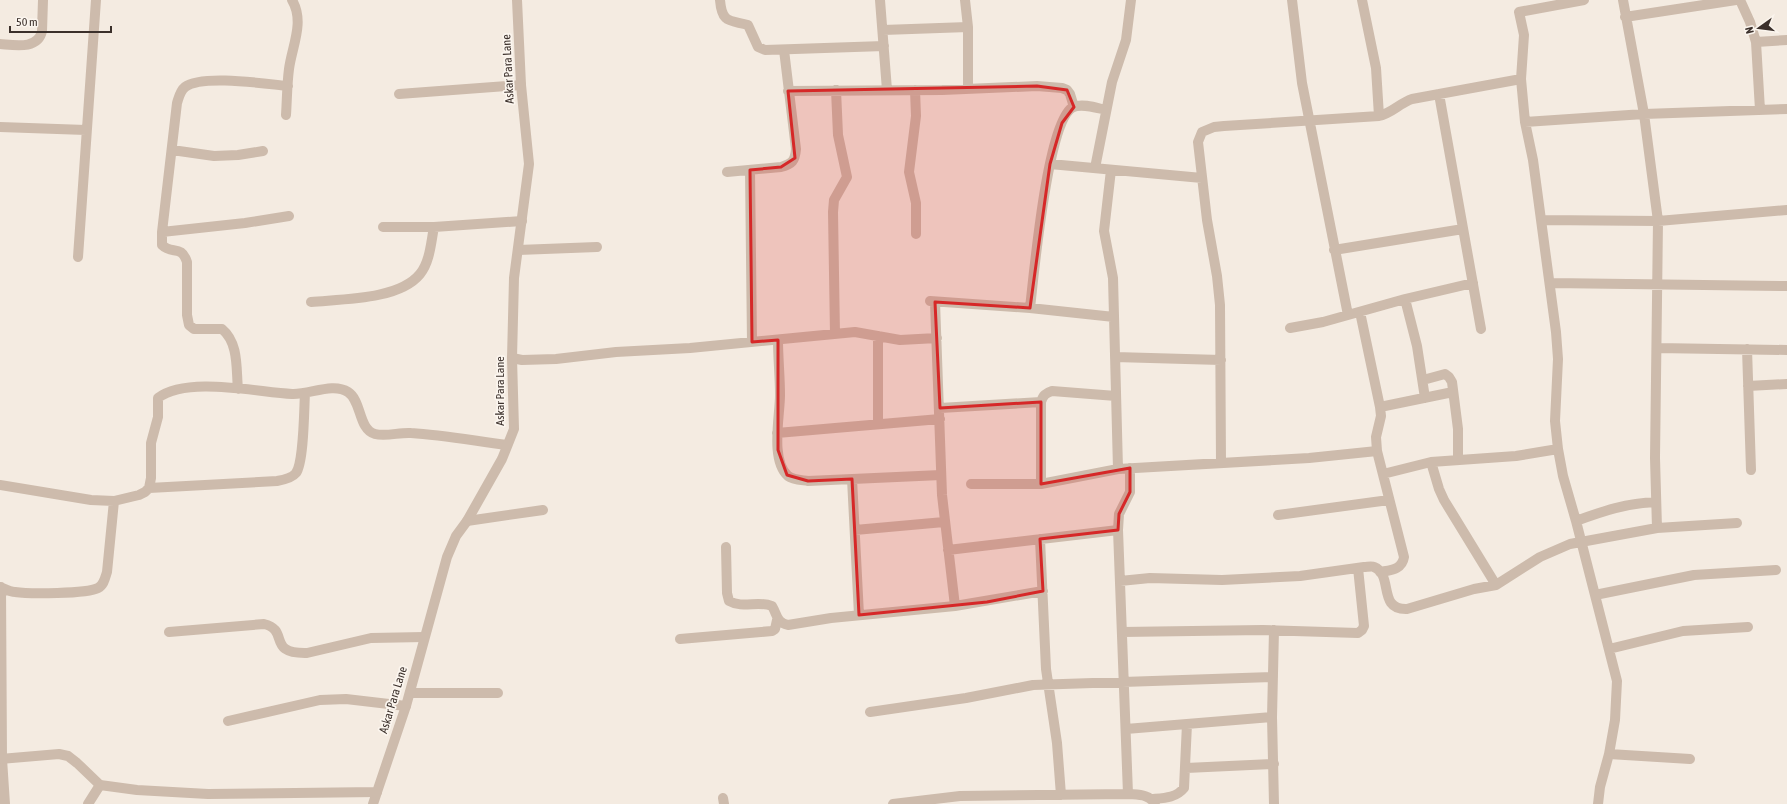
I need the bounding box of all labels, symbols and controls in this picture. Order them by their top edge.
scale bar [10,8,111,34]
north arrow [1739,8,1779,48]
text: 50 m [16,15,38,29]
text: N [1743,26,1756,35]
street label: Askar Para Lane [499,34,517,104]
street label: Askar Para Lane [493,356,507,426]
street label: Askar Para Lane [376,665,410,735]

